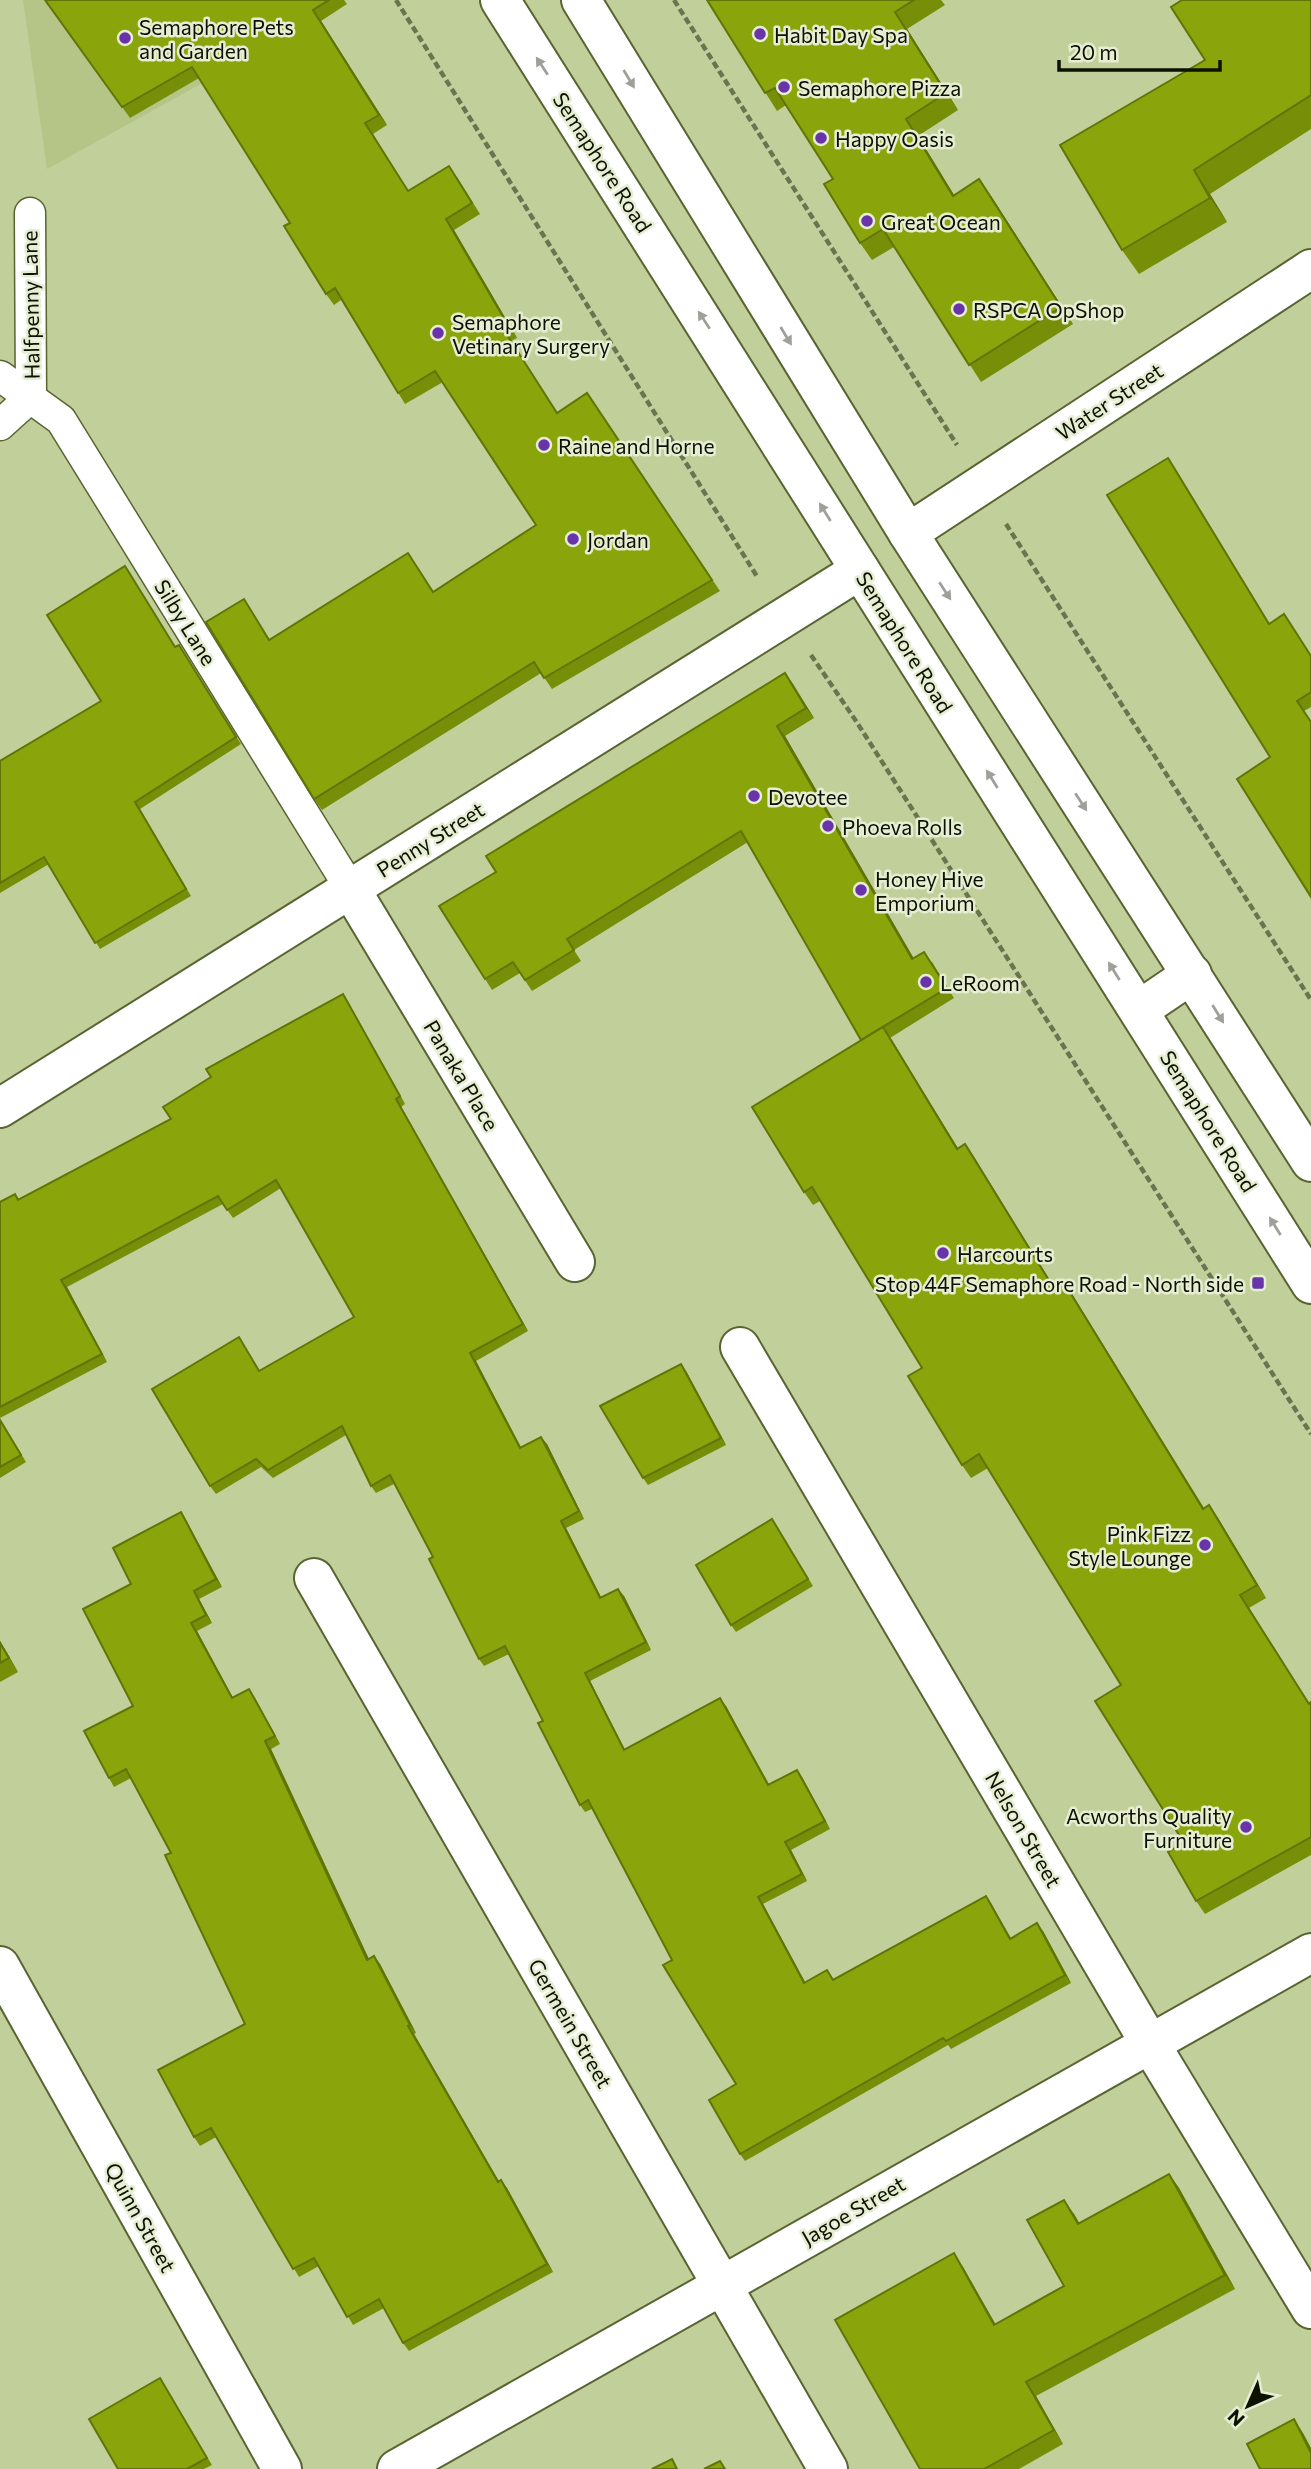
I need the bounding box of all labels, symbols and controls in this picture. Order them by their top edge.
place label: Semaphore Pets and Garden [139,14,294,63]
place label: Habit Day Spa [774,22,908,47]
marker: Habit Day Spa [752,26,768,42]
scale bar [1059,28,1220,72]
marker: Semaphore Pets and Garden [117,30,133,46]
text: 20 m [1070,39,1118,64]
one-way arrow [535,56,548,75]
one-way arrow [623,70,636,89]
place label: Semaphore Pizza [798,75,961,100]
marker: Semaphore Pizza [776,79,792,95]
street label: Semaphore Road [548,87,658,237]
place label: Happy Oasis [835,126,954,151]
marker: Happy Oasis [813,130,829,146]
place label: Great Ocean [881,209,1001,234]
marker: Great Ocean [859,213,875,229]
street label: Halfpenny Lane [16,230,44,380]
place label: RSPCA OpShop [973,297,1124,322]
marker: RSPCA OpShop [951,301,967,317]
place label: Semaphore Vetinary Surgery [452,309,610,358]
one-way arrow [697,310,710,329]
marker: Semaphore Vetinary Surgery [430,325,446,341]
one-way arrow [780,326,793,345]
street label: Water Street [1051,357,1167,445]
place label: Raine and Horne [558,433,714,458]
marker: Raine and Horne [536,437,552,453]
one-way arrow [818,503,831,522]
place label: Jordan [587,527,649,552]
marker: Jordan [565,531,581,547]
street label: Semaphore Road [852,567,958,717]
street label: Silby Lane [150,575,222,669]
one-way arrow [938,581,951,601]
one-way arrow [986,770,999,789]
place label: Devotee [768,784,848,809]
marker: Devotee [746,788,762,804]
one-way arrow [1075,793,1088,812]
street label: Penny Street [372,796,488,882]
place label: Phoeva Rolls [842,814,962,839]
marker: Phoeva Rolls [820,818,836,834]
place label: Honey Hive Emporium [875,866,984,915]
marker: Honey Hive Emporium [853,882,869,898]
one-way arrow [1108,961,1121,981]
place label: LeRoom [940,970,1020,995]
marker: LeRoom [918,974,934,990]
one-way arrow [1211,1005,1224,1024]
street label: Panaka Place [419,1015,505,1135]
street label: Semaphore Road [1156,1046,1262,1196]
one-way arrow [1268,1216,1281,1236]
place label: Harcourts [957,1241,1053,1266]
marker: Harcourts [935,1245,951,1261]
place label: Stop 44F Semaphore Road - North side [875,1271,1244,1296]
marker: Stop 44F Semaphore Road - North side [1250,1275,1266,1291]
place label: Pink Fizz Style Lounge [1068,1521,1191,1570]
marker: Pink Fizz Style Lounge [1197,1537,1213,1553]
street label: Nelson Street [981,1767,1067,1891]
place label: Acworths Quality Furniture [1066,1803,1232,1852]
marker: Acworths Quality Furniture [1238,1819,1254,1835]
street label: Germein Street [524,1954,618,2092]
street label: Quinn Street [101,2158,181,2276]
street label: Jagoe Street [797,2170,909,2250]
north arrow [1213,2371,1283,2441]
text: N [1222,2405,1249,2432]

